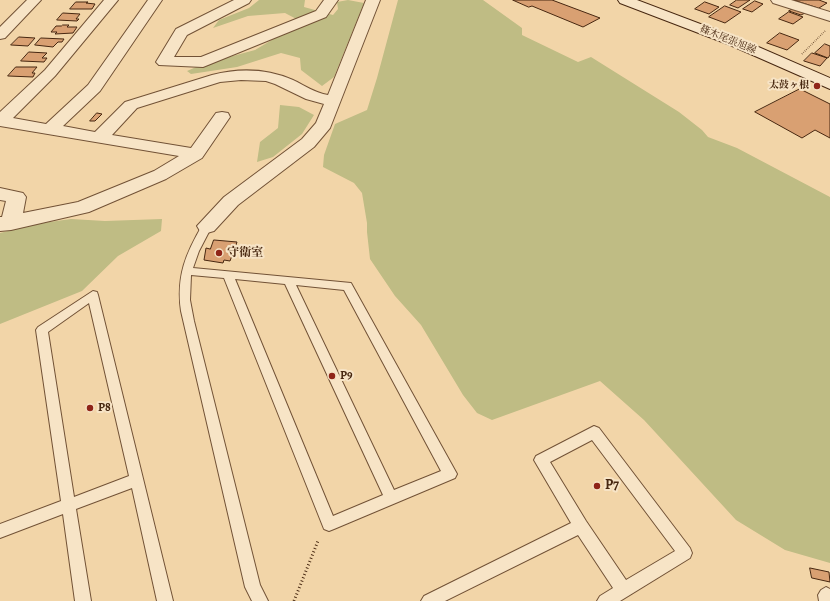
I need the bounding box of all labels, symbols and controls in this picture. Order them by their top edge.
street label: 篠木尾張旭線 [698,23,758,57]
place label: 太鼓ヶ根 [769,80,809,92]
marker: 太鼓ヶ根 [812,81,822,91]
place label: 守衛室 [227,246,263,260]
marker: 守衛室 [214,248,224,258]
place label: P9 [340,369,352,383]
marker: P9 [327,371,337,381]
place label: P8 [98,401,111,415]
marker: P8 [85,403,95,413]
place label: P7 [605,478,619,494]
marker: P7 [592,481,602,491]

